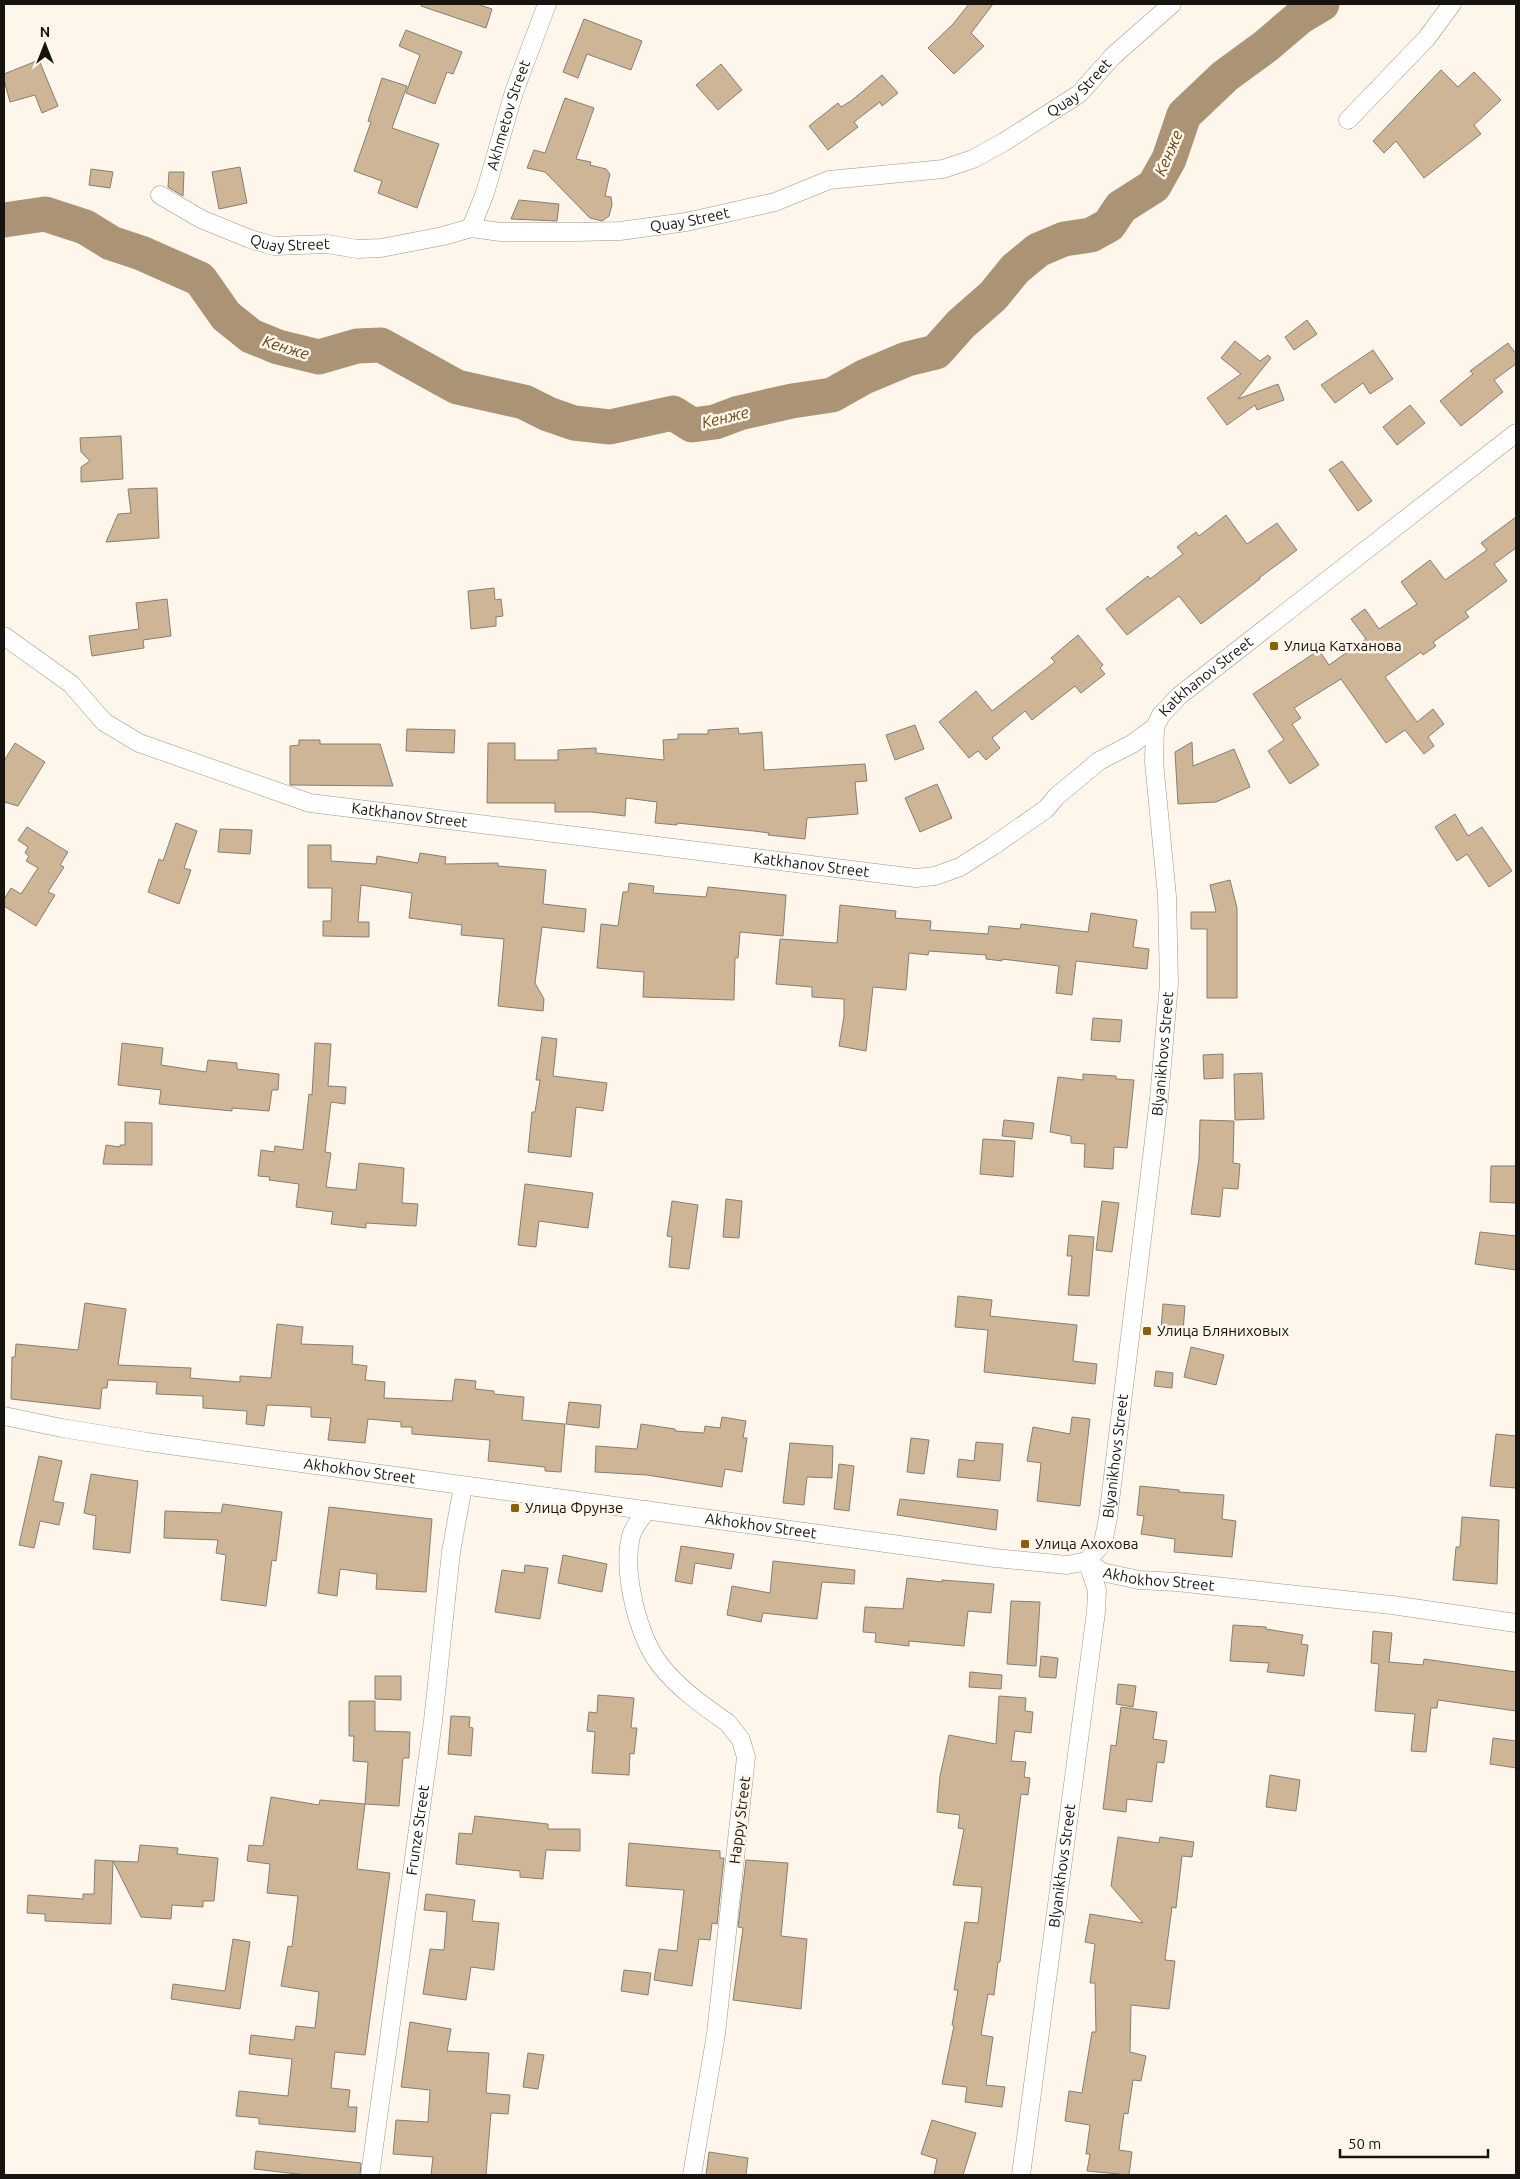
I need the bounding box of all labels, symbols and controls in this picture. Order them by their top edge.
north arrow [20,20,70,70]
text: N [40,24,50,40]
street label: Quay Street [1043,55,1114,120]
street label: Akhmetov Street [483,57,533,172]
water label: Кенже [1150,128,1186,178]
street label: Quay Street [649,204,731,235]
street label: Quay Street [248,230,330,255]
water label: Кенже [261,331,311,363]
water label: Кенже [700,403,750,431]
street label: Katkhanov Street [1155,633,1256,720]
place label: Улица Катханова [1284,637,1402,654]
marker: Улица Катханова [1268,640,1280,652]
street label: Katkhanov Street [351,799,469,830]
street label: Katkhanov Street [753,849,870,880]
street label: Blyanikhovs Street [1148,991,1176,1117]
place label: Улица Бляниховых [1157,1322,1290,1339]
marker: Улица Бляниховых [1141,1325,1153,1337]
street label: Blyanikhovs Street [1099,1393,1131,1519]
street label: Akhokhov Street [303,1455,417,1487]
place label: Улица Фрунзе [525,1499,623,1516]
marker: Улица Фрунзе [509,1502,521,1514]
street label: Akhokhov Street [704,1509,818,1542]
place label: Улица Ахохова [1035,1535,1139,1552]
marker: Улица Ахохова [1019,1538,1031,1550]
street label: Akhokhov Street [1102,1563,1215,1594]
street label: Happy Street [726,1775,753,1865]
street label: Frunze Street [403,1784,432,1876]
street label: Blyanikhovs Street [1045,1803,1078,1929]
scale bar [1340,2126,1488,2158]
text: 50 m [1348,2135,1381,2152]

